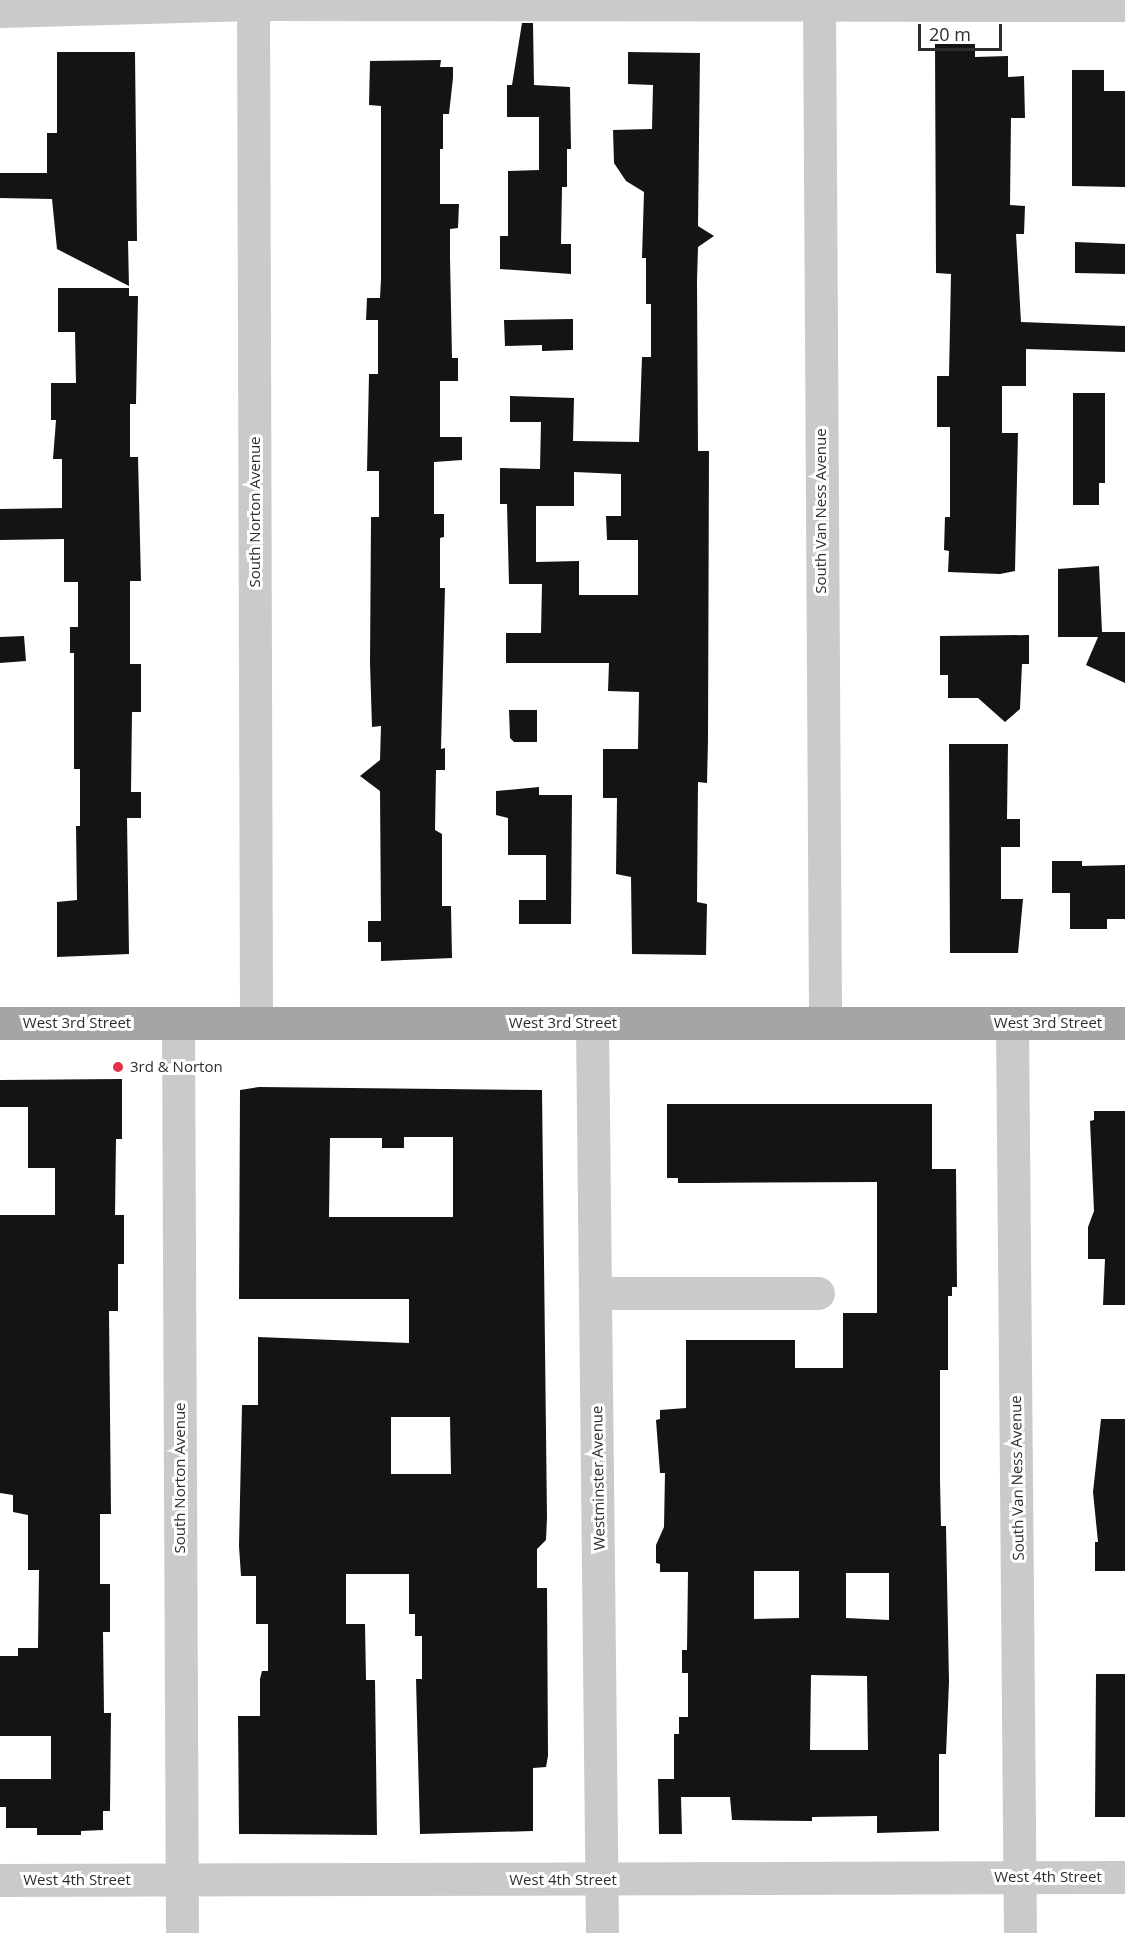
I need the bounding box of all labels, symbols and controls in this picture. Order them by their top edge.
scale bar [921,12,1005,50]
text: 20 m [929,22,971,46]
street label: South Van Ness Avenue [812,428,830,594]
street label: South Norton Avenue [246,436,264,588]
street label: West 3rd Street [23,1014,131,1032]
street label: West 3rd Street [509,1014,617,1032]
street label: West 3rd Street [994,1014,1102,1032]
place label: 3rd & Norton [130,1058,223,1076]
marker: 3rd & Norton [111,1060,125,1074]
street label: South Van Ness Avenue [1007,1395,1027,1561]
street label: South Norton Avenue [171,1402,189,1554]
street label: Westminster Avenue [588,1405,608,1551]
street label: West 4th Street [994,1868,1102,1886]
street label: West 4th Street [23,1871,131,1889]
street label: West 4th Street [509,1871,617,1889]

